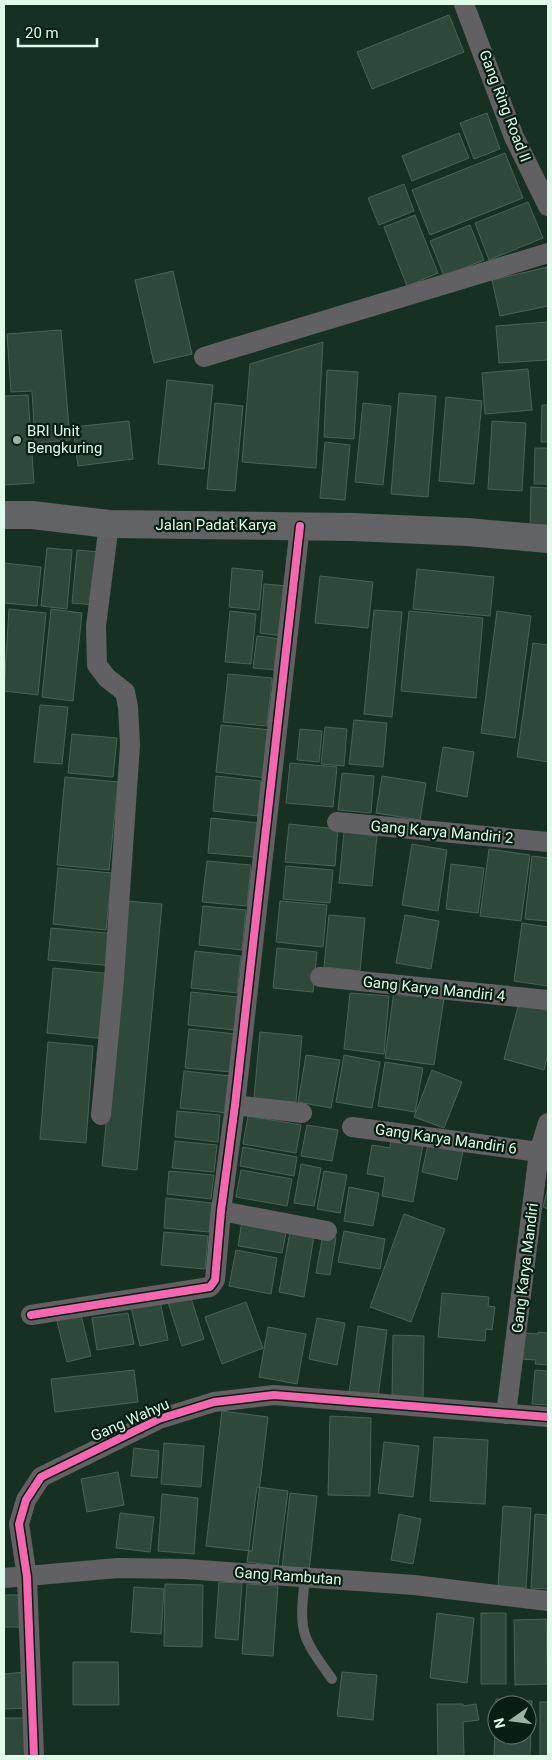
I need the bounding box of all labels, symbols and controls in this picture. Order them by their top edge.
scale bar [18,15,96,47]
text: 20 m [25,24,59,42]
street label: Gang Ring Road II [475,47,535,165]
place label: BRI Unit Bengkuring [27,422,102,457]
marker: BRI Unit Bengkuring [11,434,23,446]
street label: Jalan Padat Karya [156,516,276,534]
street label: Gang Karya Mandiri 2 [370,817,514,847]
street label: Gang Karya Mandiri 4 [362,973,507,1005]
street label: Gang Karya Mandiri 6 [374,1120,518,1158]
street label: Gang Karya Mandiri [508,1202,542,1334]
street label: Gang Wahyu [88,1395,172,1445]
street label: Gang Rambutan [234,1563,342,1589]
north arrow [487,1695,537,1745]
text: N [490,1716,508,1730]

